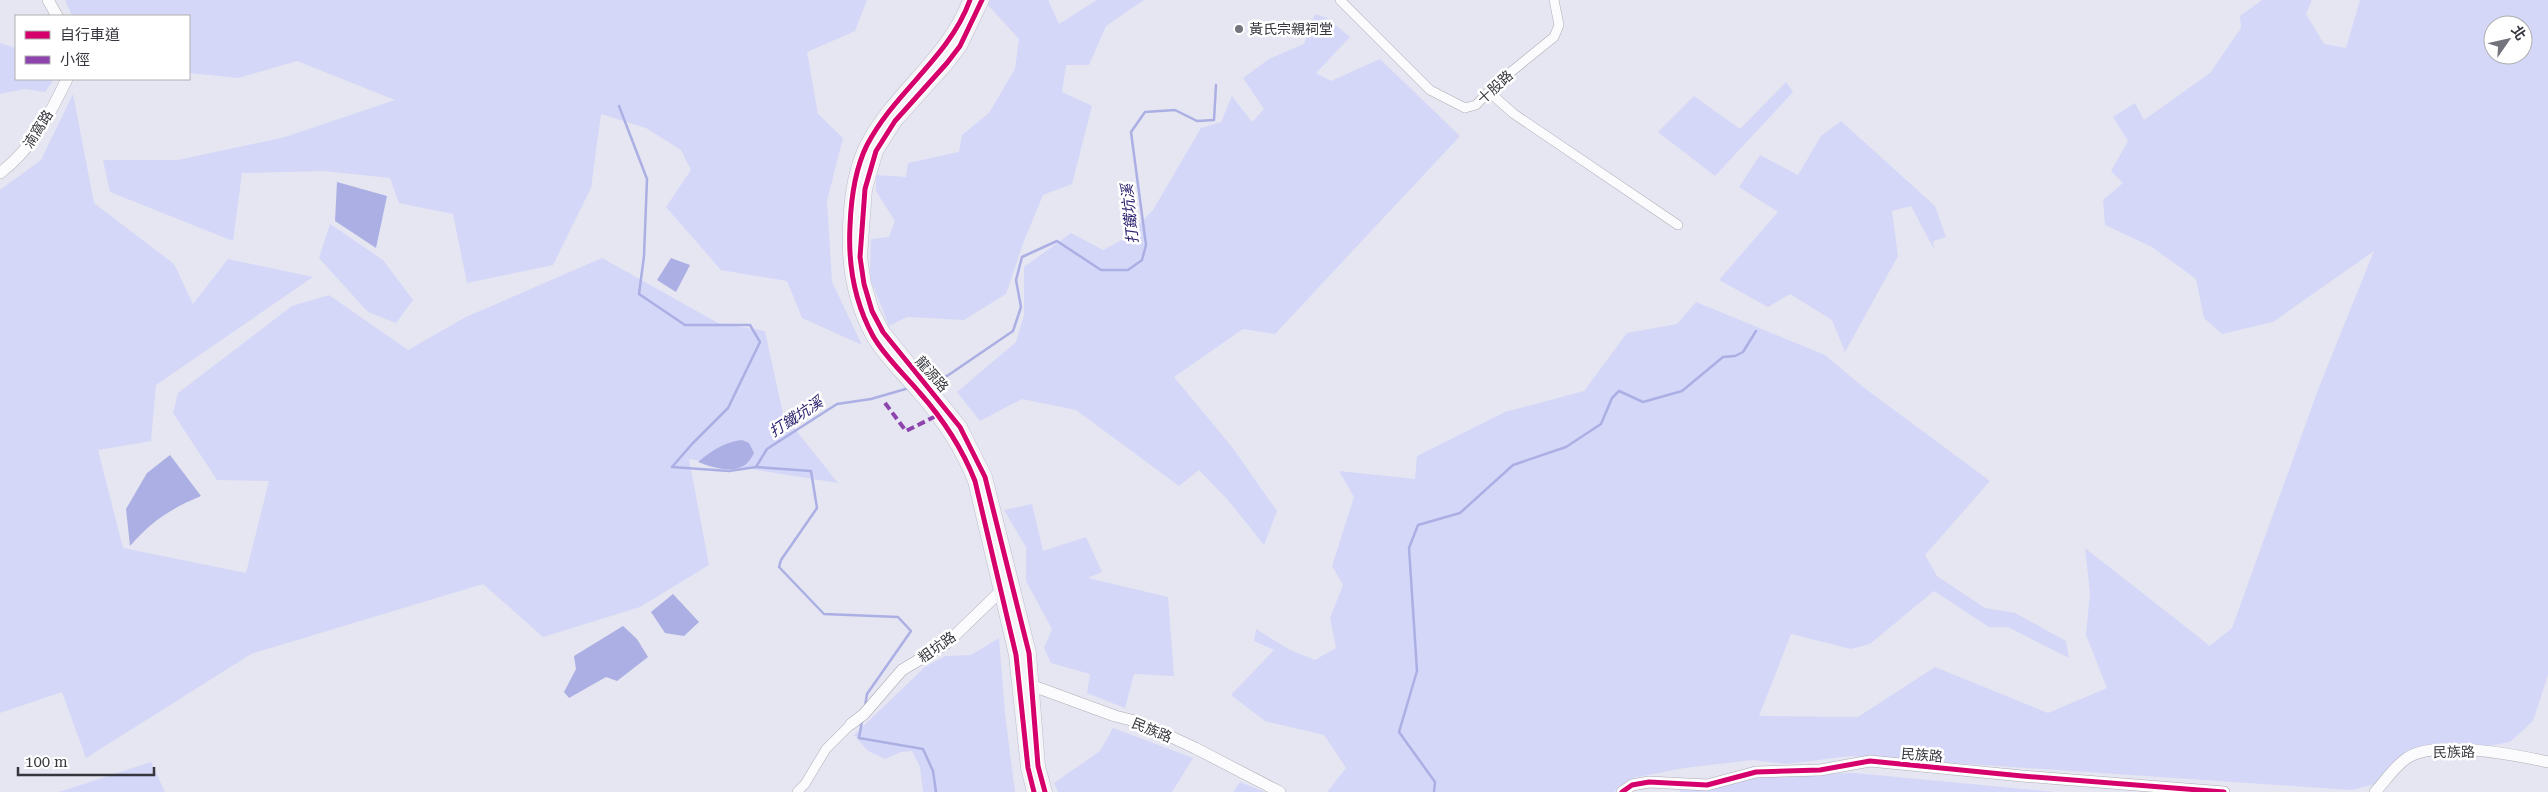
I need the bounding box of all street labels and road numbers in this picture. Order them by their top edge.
street label: 十股路 [1474,67,1516,107]
street label: 湳窩路 [20,107,56,151]
street label: 龍源路 [912,353,952,395]
street label: 粗坑路 [915,628,959,666]
street label: 民族路 [1130,715,1174,745]
street label: 民族路 [2433,744,2475,760]
street label: 民族路 [1900,745,1944,765]

